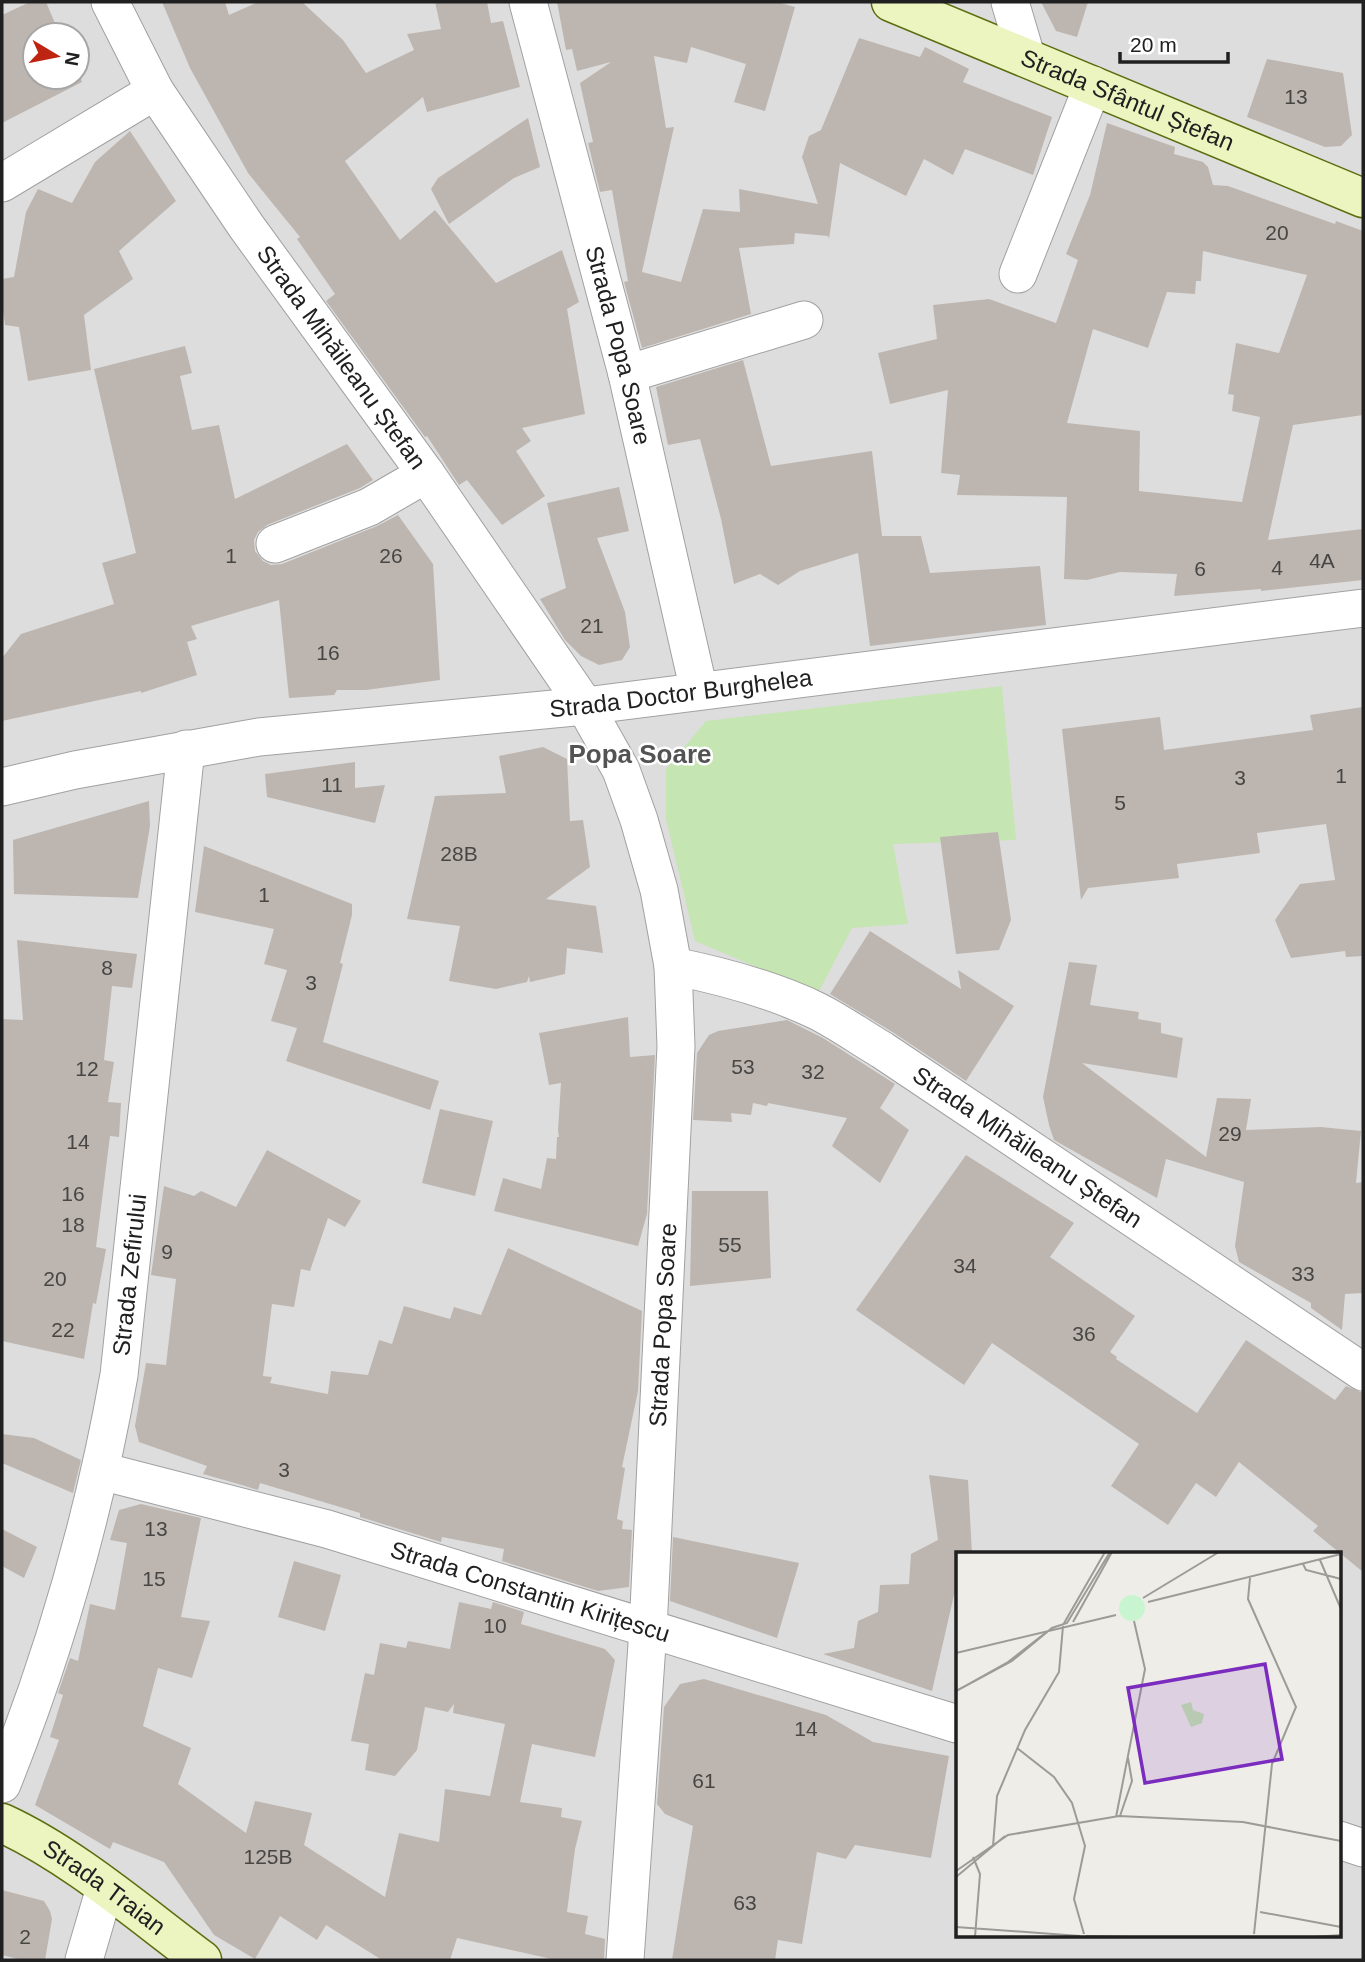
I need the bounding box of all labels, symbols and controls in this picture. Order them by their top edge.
north arrow [21,21,91,91]
scale bar [1120,21,1228,65]
text: 20 m [1130,33,1177,56]
street label: Strada Sfântul Ștefan [1017,43,1238,156]
text: N [61,50,84,67]
house number: 13 [1284,85,1308,108]
house number: 20 [1265,221,1289,244]
street label: Strada Mihăileanu Ștefan [252,240,432,474]
street label: Strada Popa Soare [580,243,657,447]
house number: 1 [225,544,237,567]
house number: 26 [379,544,403,567]
house number: 4A [1309,549,1335,572]
house number: 4 [1271,556,1283,579]
house number: 6 [1194,557,1206,580]
house number: 21 [580,614,604,637]
house number: 16 [316,641,340,664]
street label: Strada Doctor Burghelea [548,663,814,722]
district label: Popa Soare [568,739,712,769]
house number: 1 [1335,764,1347,787]
house number: 3 [1234,766,1246,789]
house number: 11 [321,773,343,796]
house number: 5 [1114,791,1126,814]
house number: 28B [440,842,478,865]
house number: 1 [258,883,270,906]
house number: 8 [101,956,113,979]
house number: 3 [305,971,317,994]
house number: 53 [731,1055,755,1078]
house number: 12 [75,1057,99,1080]
house number: 32 [801,1060,825,1083]
street label: Strada Mihăileanu Ștefan [908,1061,1147,1233]
house number: 29 [1218,1122,1242,1145]
house number: 14 [66,1130,90,1153]
house number: 16 [61,1182,85,1205]
street label: Strada Zefirului [107,1192,151,1357]
house number: 18 [61,1213,85,1236]
street label: Strada Popa Soare [644,1222,681,1428]
house number: 55 [718,1233,742,1256]
house number: 9 [161,1240,173,1263]
house number: 34 [953,1254,977,1277]
house number: 33 [1291,1262,1315,1285]
house number: 20 [43,1267,67,1290]
house number: 22 [51,1318,75,1341]
house number: 36 [1072,1322,1096,1345]
house number: 3 [278,1458,290,1481]
house number: 13 [144,1517,168,1540]
street label: Strada Constantin Kirițescu [387,1535,673,1647]
inset map [956,1552,1340,1938]
house number: 15 [142,1567,166,1590]
house number: 10 [483,1614,507,1637]
house number: 14 [794,1717,818,1740]
house number: 61 [692,1769,716,1792]
street label: Strada Traian [38,1834,171,1940]
house number: 125B [243,1845,293,1868]
house number: 63 [733,1891,757,1914]
house number: 2 [19,1925,31,1948]

